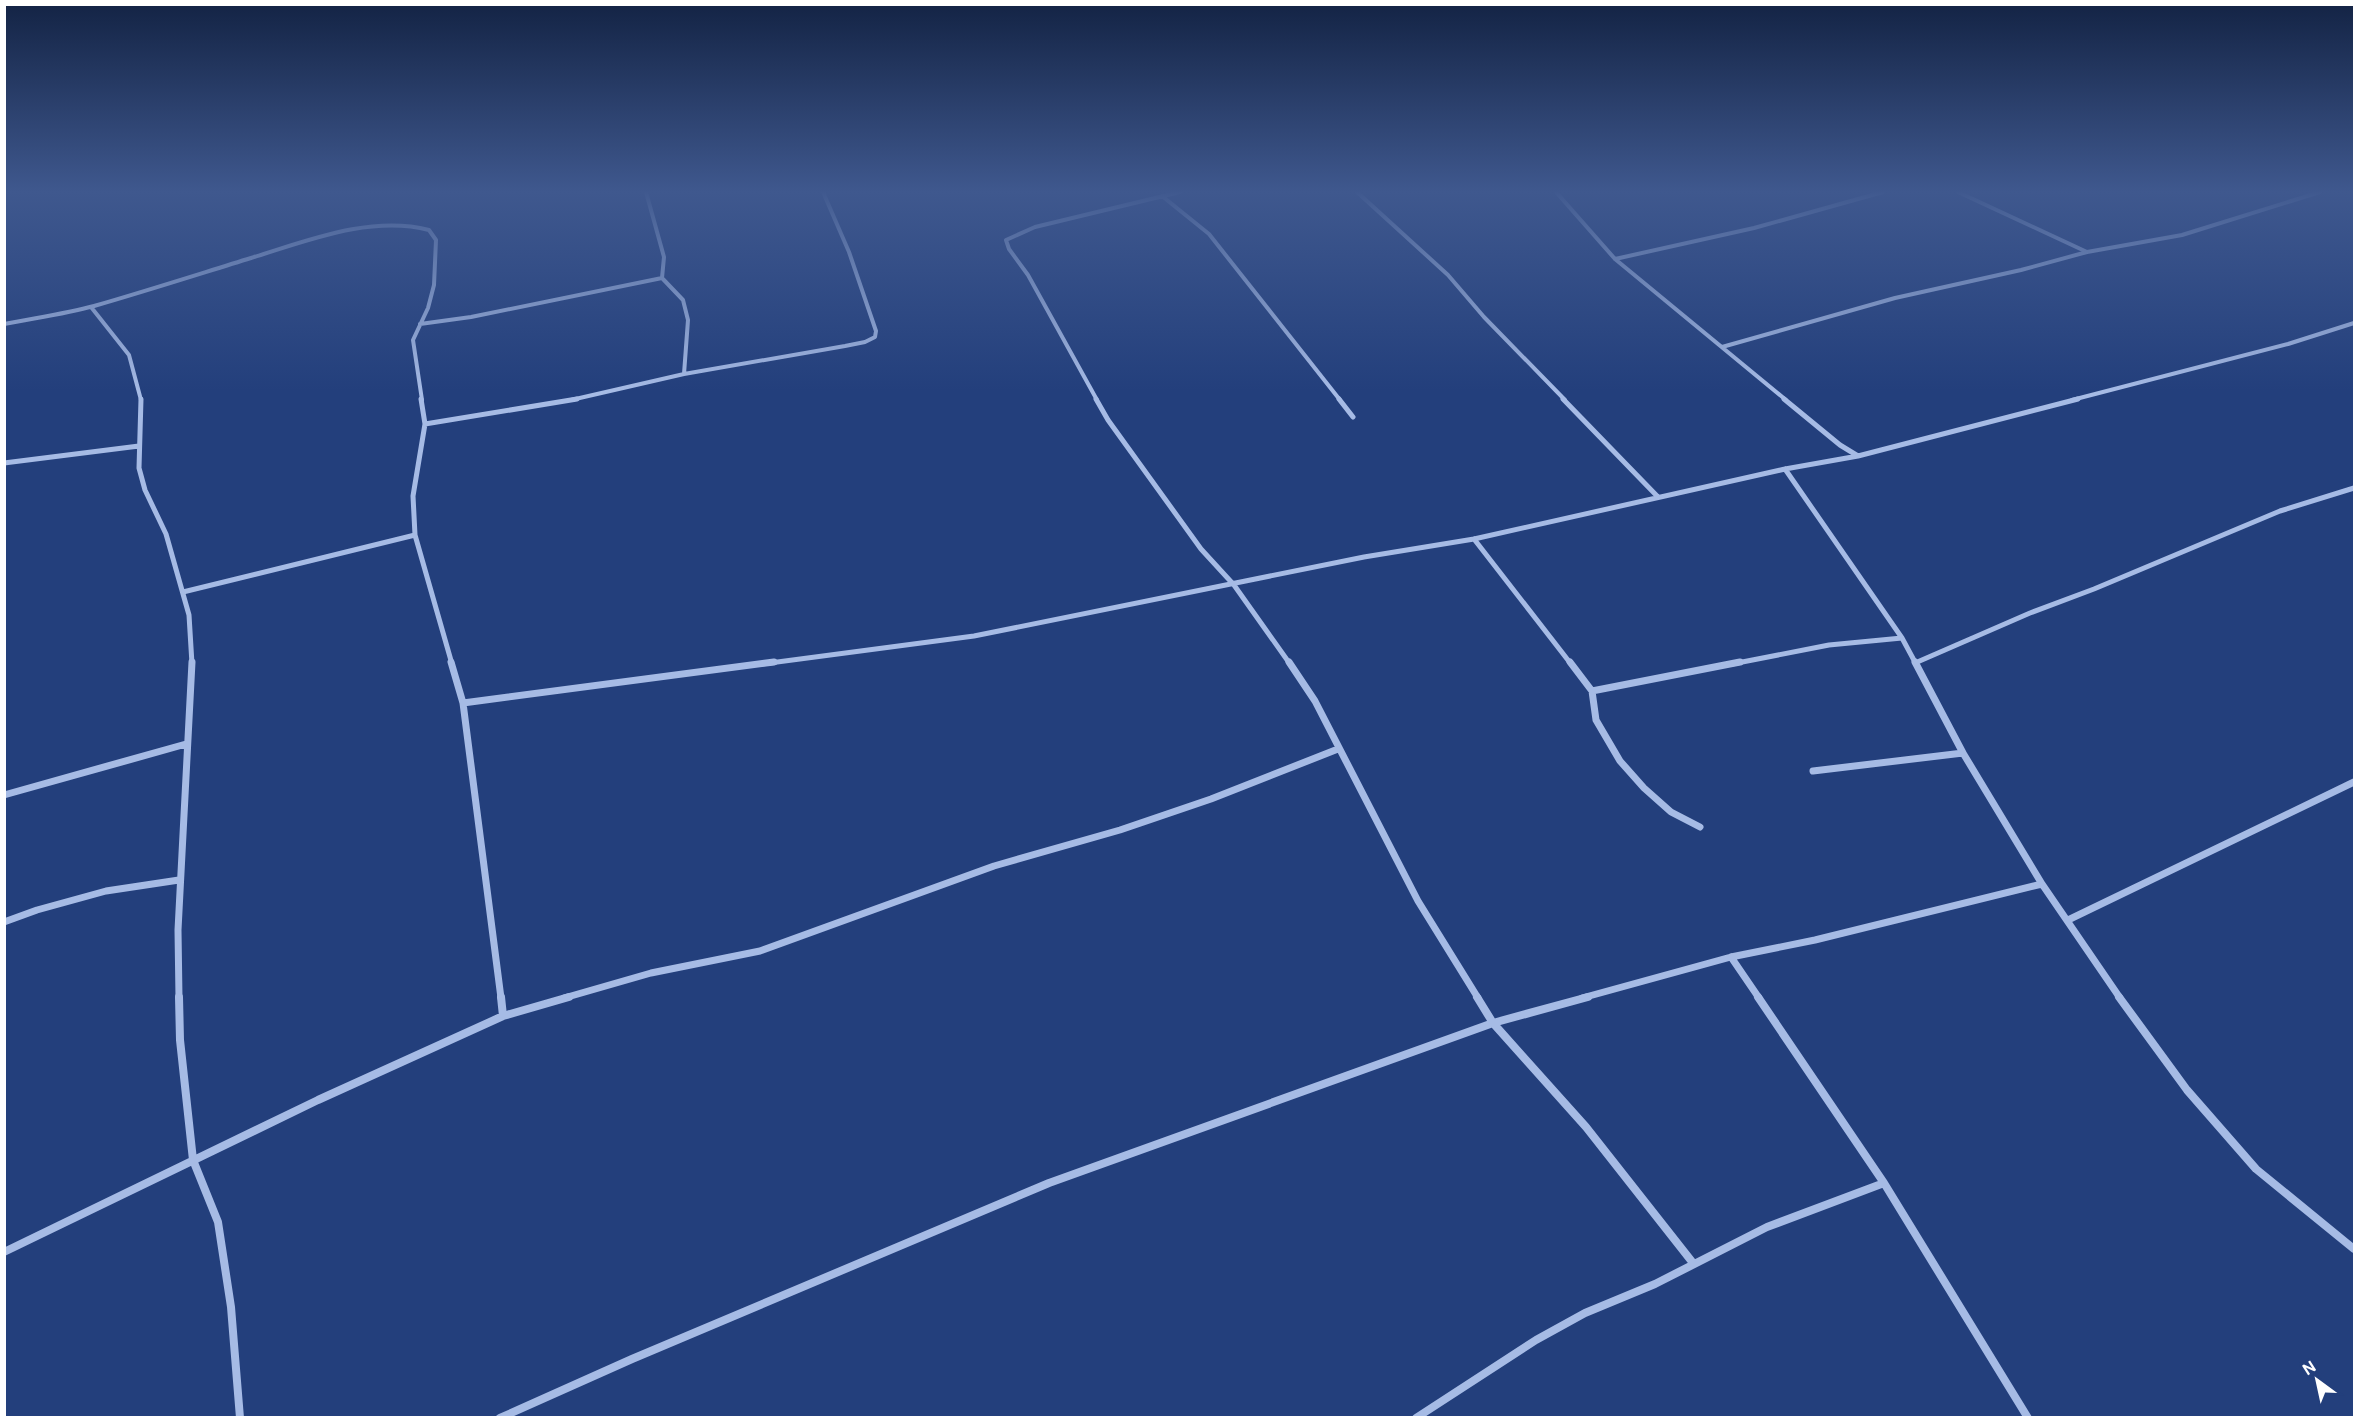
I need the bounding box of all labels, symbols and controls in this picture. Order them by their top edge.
north arrow [2287,1350,2347,1410]
text: N [2298,1356,2320,1380]

